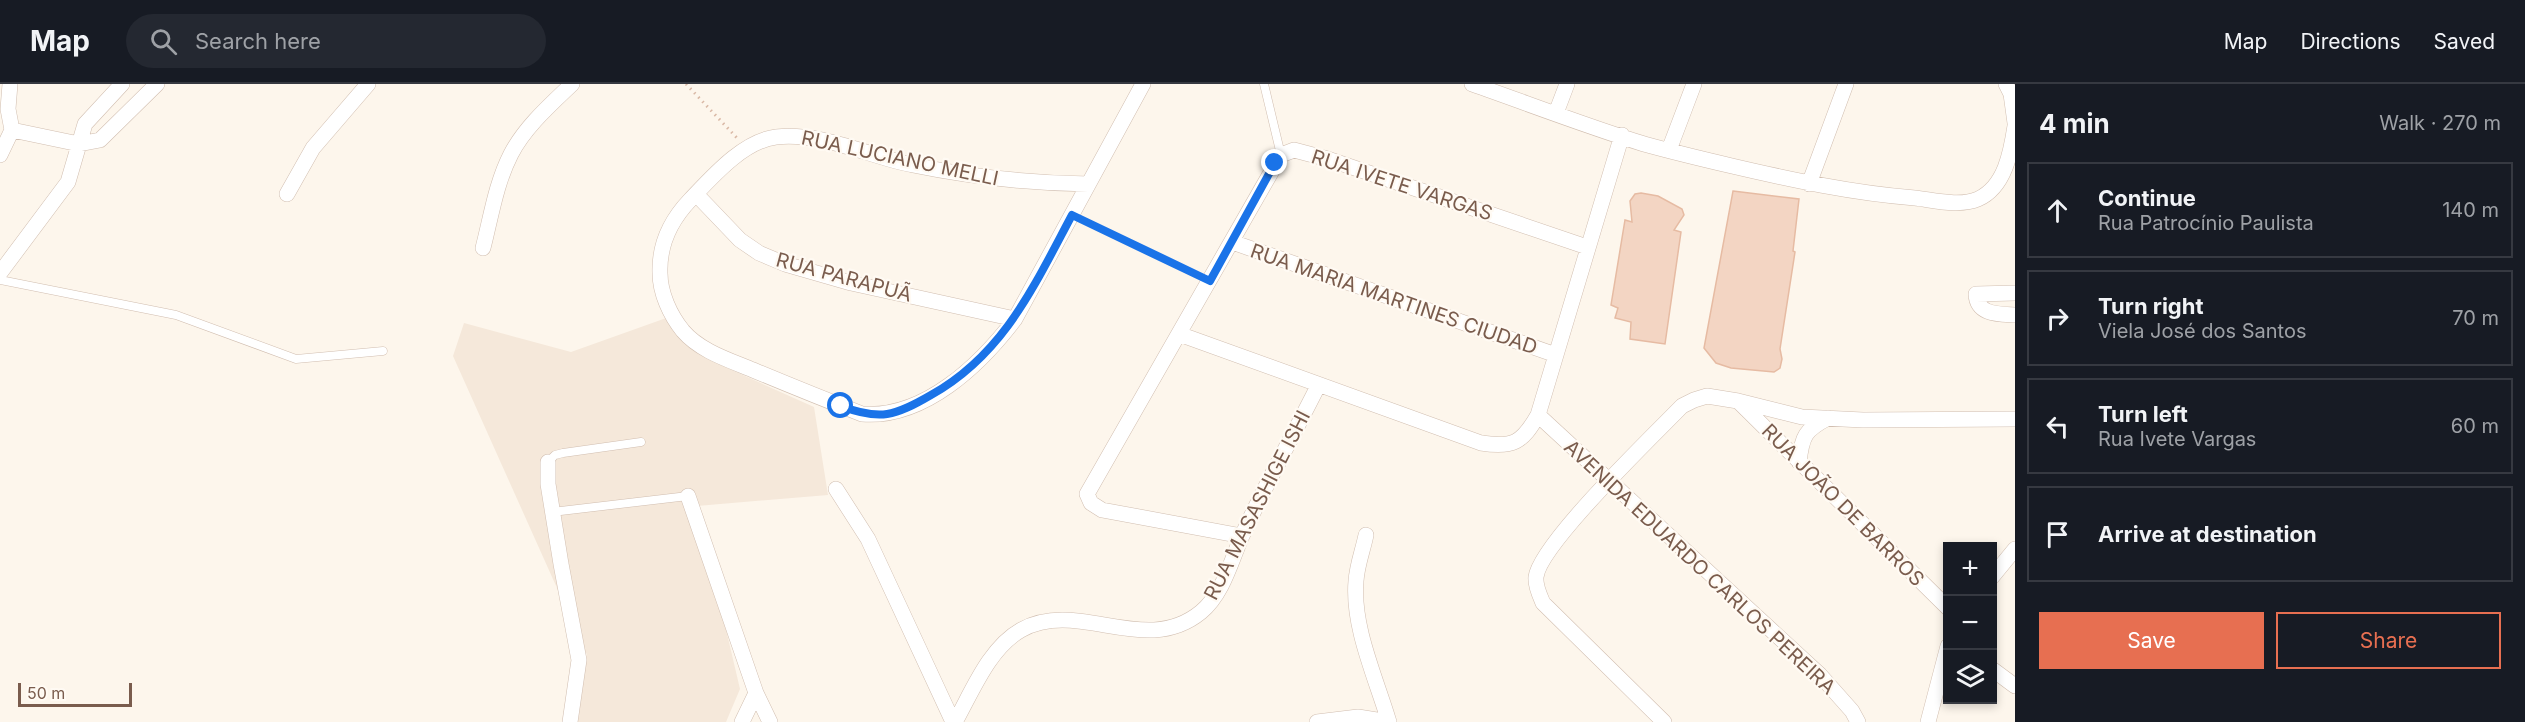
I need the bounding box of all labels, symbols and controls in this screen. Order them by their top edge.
search box [126,14,546,68]
text: Map [30,24,90,58]
icon: search [147,25,180,58]
text: Search here [195,28,321,54]
text: Map [2224,29,2267,54]
text: Directions [2300,29,2401,54]
text: Saved [2434,29,2495,54]
text: 4 min [2039,108,2110,139]
text: Walk · 270 m [2379,111,2501,135]
street label: RUA LUCIANO MELLI [799,125,1001,191]
street label: RUA IVETE VARGAS [1309,144,1495,226]
route end [1261,149,1287,175]
text: Continue [2098,185,2196,211]
icon: ahead [2041,194,2074,227]
text: 140 m [2442,198,2499,222]
text: Rua Patrocínio Paulista [2098,211,2314,235]
street label: RUA MARIA MARTINES CIUDAD [1247,239,1541,359]
street label: RUA PARAPUÃ [773,246,915,307]
text: Turn right [2098,293,2204,319]
icon: right [2041,302,2074,335]
text: 70 m [2452,306,2499,330]
text: Viela José dos Santos [2098,319,2306,343]
route start [827,392,853,418]
text: Turn left [2098,401,2188,427]
street label: RUA MASASHIGE ISHI [1199,406,1315,604]
icon: left [2041,410,2074,443]
text: 60 m [2451,414,2499,438]
street label: RUA JOÃO DE BARROS [1757,418,1930,591]
text: Rua Ivete Vargas [2098,427,2256,451]
street label: AVENIDA EDUARDO CARLOS PEREIRA [1559,435,1841,699]
icon: arrive [2041,518,2074,551]
text: Arrive at destination [2098,521,2317,547]
map controls [1943,542,1997,704]
button: + [1943,542,1997,596]
button: − [1943,596,1997,650]
button: Save [2039,612,2264,669]
button: Share [2276,612,2501,669]
button: layers [1943,650,1997,704]
scale bar [18,680,132,708]
text: 50 m [27,683,65,703]

